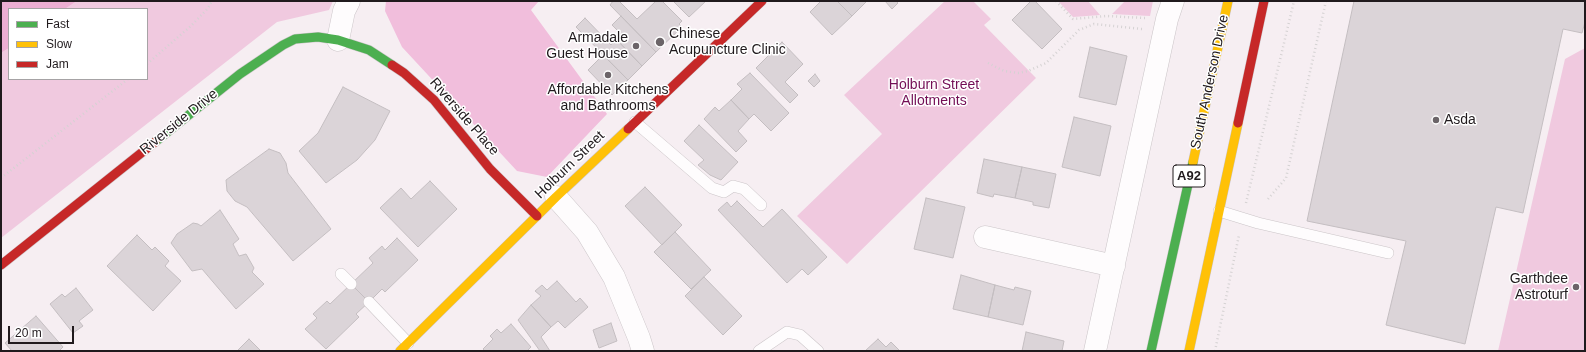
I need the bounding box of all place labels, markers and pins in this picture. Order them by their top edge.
place label: Chinese Acupuncture Clinic [669,26,786,58]
place label: Armadale Guest House [546,30,628,62]
marker: Chinese Acupuncture Clinic [654,36,666,48]
marker: Armadale Guest House [631,41,641,51]
marker: Affordable Kitchens and Bathrooms [603,70,613,80]
place label: Affordable Kitchens and Bathrooms [547,82,669,114]
place label: Asda [1444,112,1476,128]
marker: Asda [1431,115,1441,125]
place label: Garthdee Astroturf [1510,271,1568,304]
marker: Garthdee Astroturf [1571,282,1581,292]

